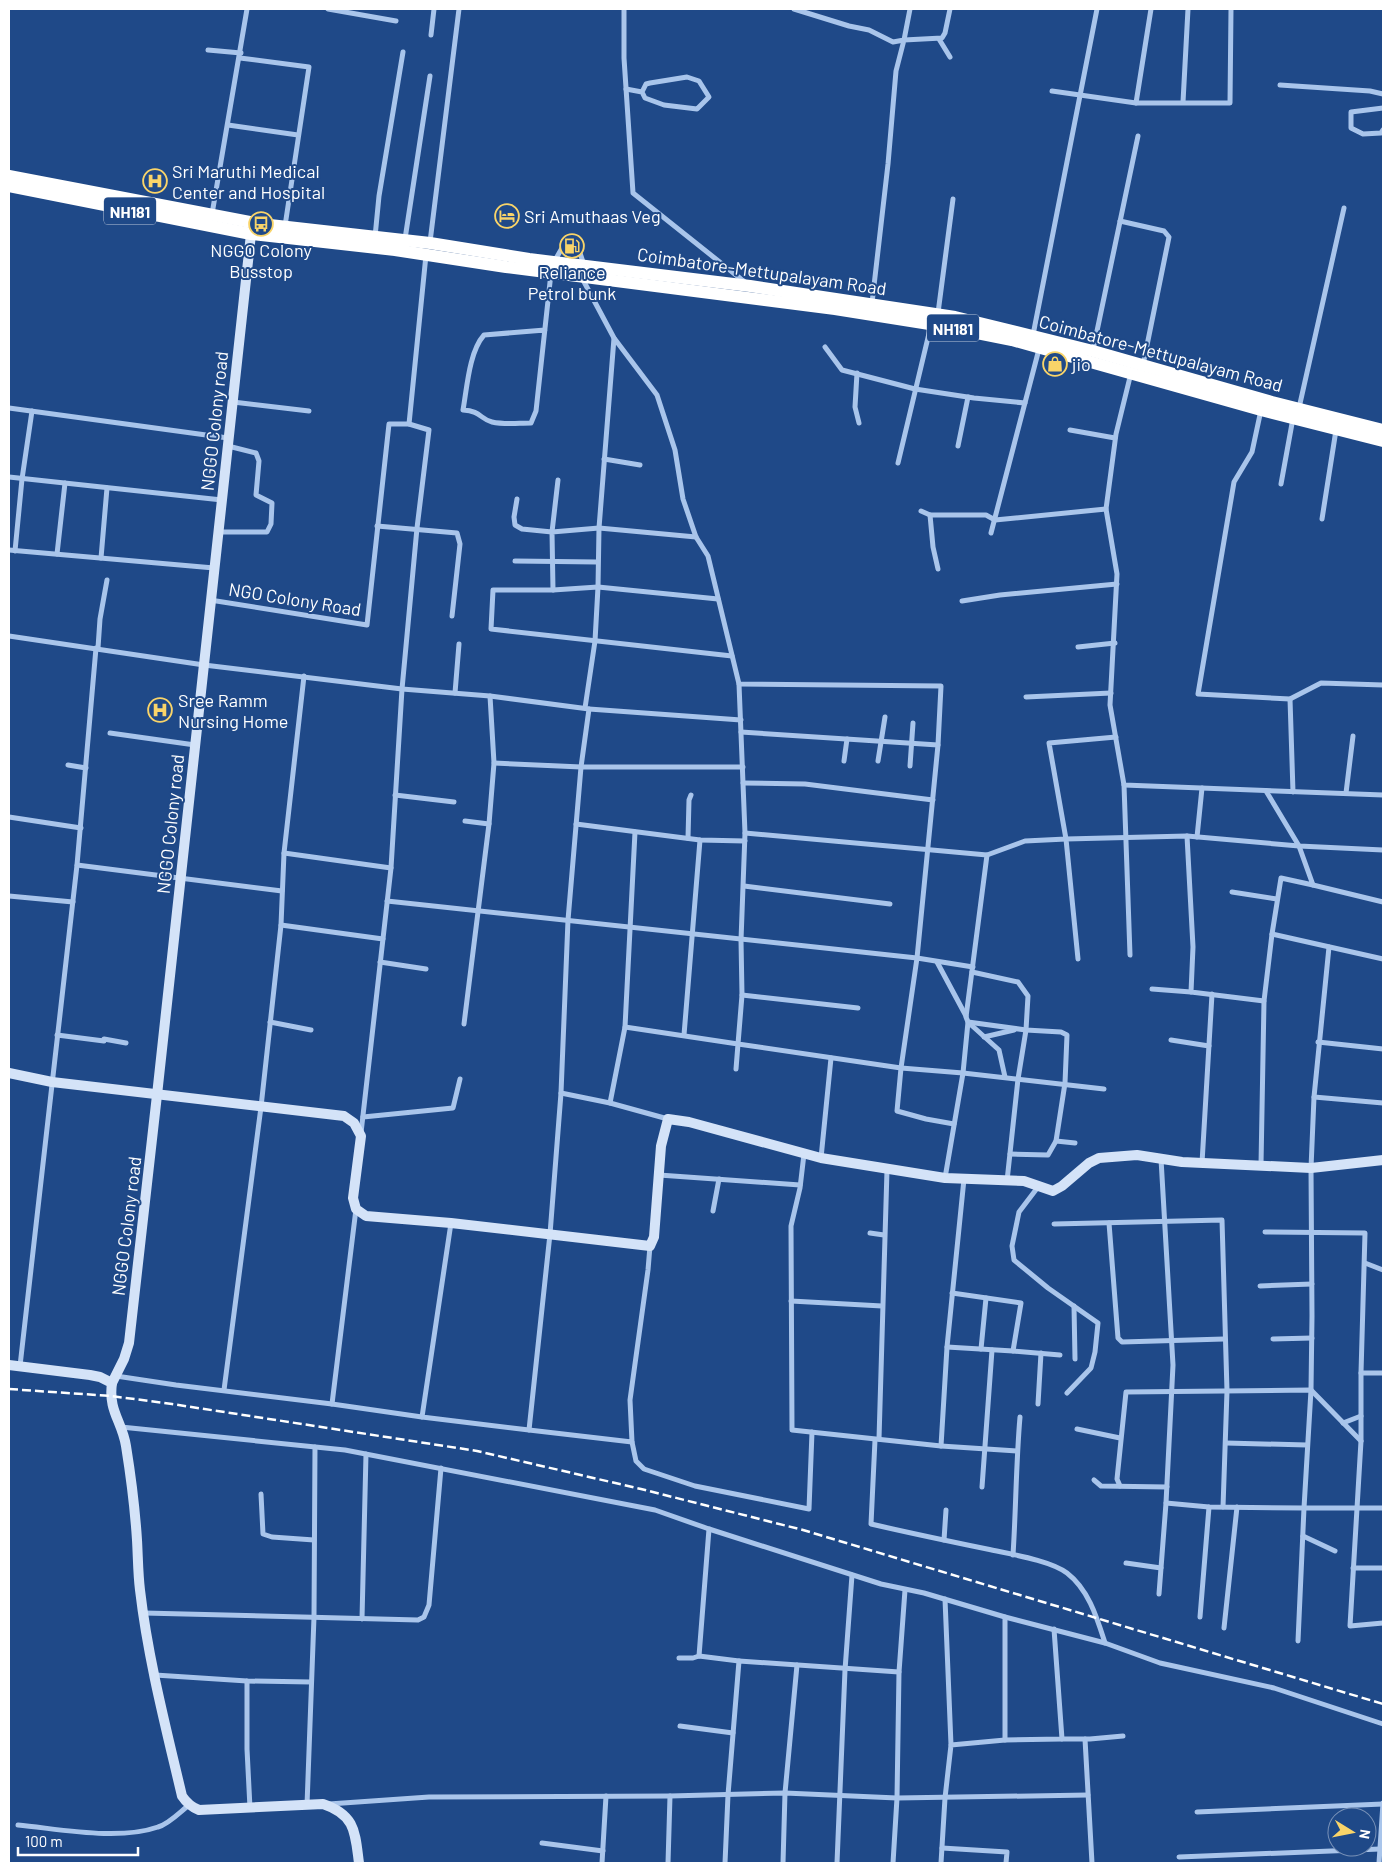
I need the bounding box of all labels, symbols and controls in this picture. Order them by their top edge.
place label: Sri Maruthi Medical Center and Hospital [172,160,325,203]
hospital icon: Sri Maruthi Medical Center and Hospital [142,168,168,194]
road number: NH181 [104,198,156,225]
hotel icon: Sri Amuthaas Veg [494,203,520,229]
place label: Sri Amuthaas Veg [524,205,661,227]
bus stop icon: NGGO Colony Busstop [248,211,274,237]
fuel station icon: Reliance Petrol bunk [559,233,585,259]
place label: NGGO Colony Busstop [210,239,312,282]
street label: Coimbatore-Mettupalayam Road [636,243,888,299]
place label: Reliance Petrol bunk [528,261,616,304]
street label: Coimbatore-Mettupalayam Road [1037,310,1285,396]
road number: NH181 [927,314,979,342]
street label: NGGO Colony road [196,350,232,492]
shop icon: jio [1042,351,1068,377]
place label: jio [1071,353,1091,375]
street label: NGO Colony Road [227,578,363,620]
place label: Sree Ramm Nursing Home [178,689,288,732]
hospital icon: Sree Ramm Nursing Home [147,697,173,723]
street label: NGGO Colony road [152,753,188,895]
street label: NGGO Colony road [107,1155,145,1297]
north arrow [1327,1807,1377,1857]
scale bar [18,1824,138,1856]
text: N [1356,1828,1374,1840]
text: 100 m [25,1832,63,1850]

